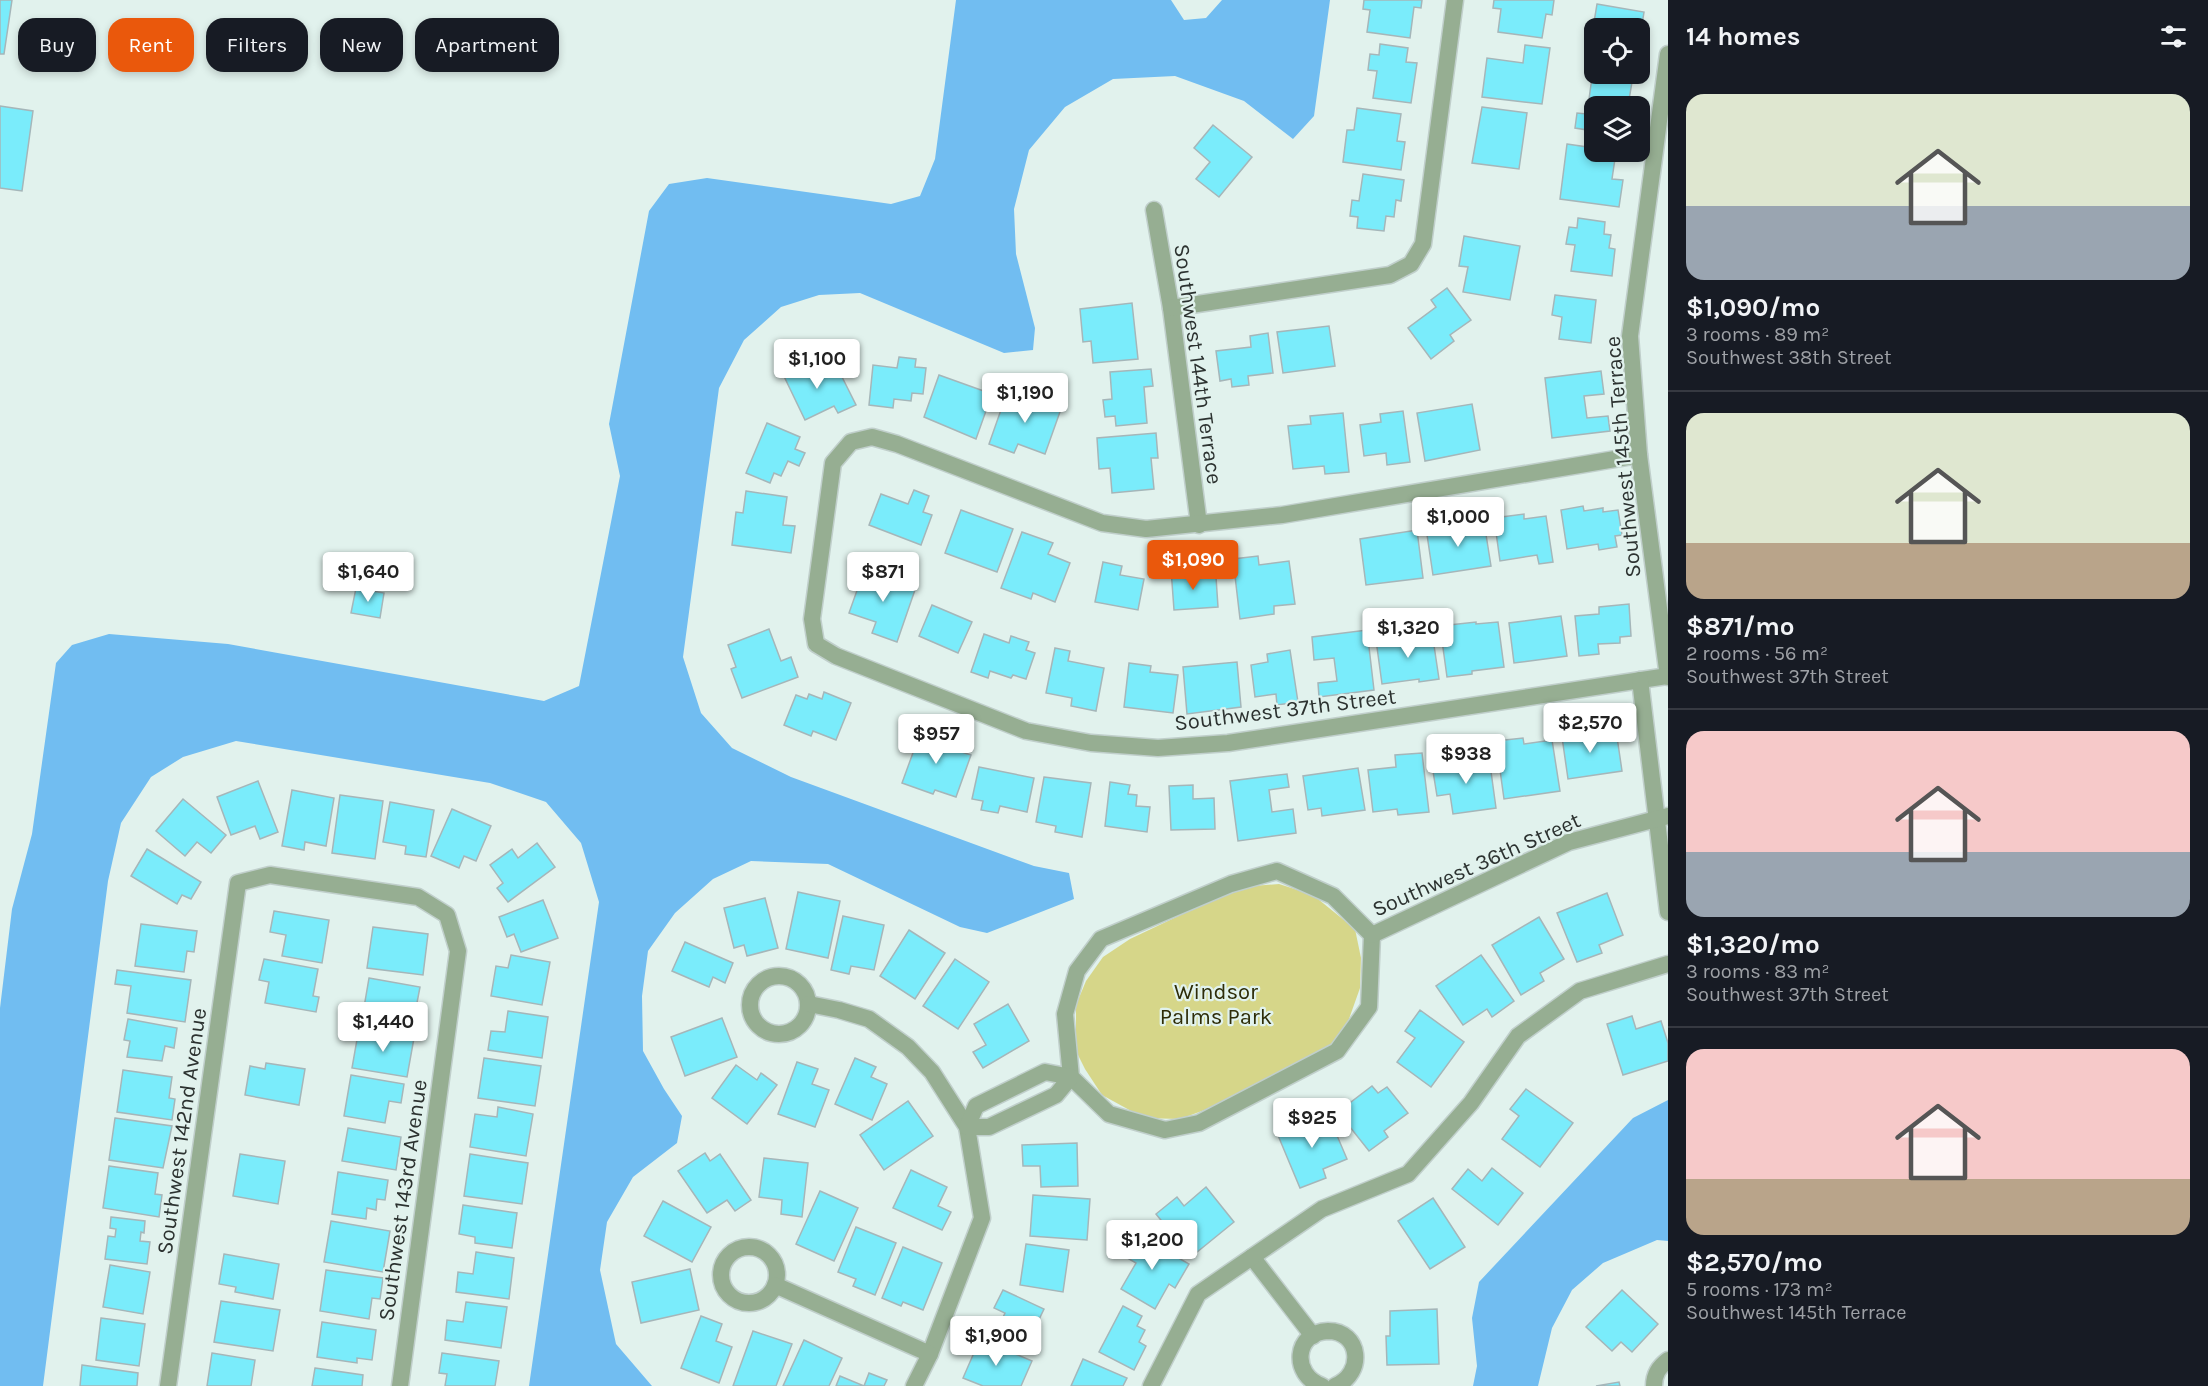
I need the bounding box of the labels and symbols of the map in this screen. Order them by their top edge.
street label: Southwest 144th Terrace [1168,242,1228,486]
street label: Southwest 145th Terrace [1599,335,1647,579]
pin: $1,100 [768,339,866,390]
pin: $1,190 [976,373,1074,424]
pin: $1,000 [1409,497,1507,548]
pin: $1,090 [1144,540,1242,591]
pin: $1,640 [319,552,417,603]
pin: $871 [847,552,919,603]
pin: $1,320 [1359,608,1457,659]
street label: Southwest 37th Street [1173,684,1397,736]
pin: $2,570 [1541,703,1639,754]
pin: $957 [900,714,972,765]
pin: $938 [1430,734,1502,785]
street label: Southwest 36th Street [1368,807,1585,923]
park label: Windsor Palms Park [1160,979,1272,1030]
pin: $1,440 [334,1002,432,1053]
street label: Southwest 142nd Avenue [152,1006,212,1256]
street label: Southwest 143rd Avenue [373,1078,433,1323]
pin: $925 [1276,1098,1348,1149]
pin: $1,200 [1103,1220,1201,1271]
pin: $1,900 [947,1316,1045,1367]

